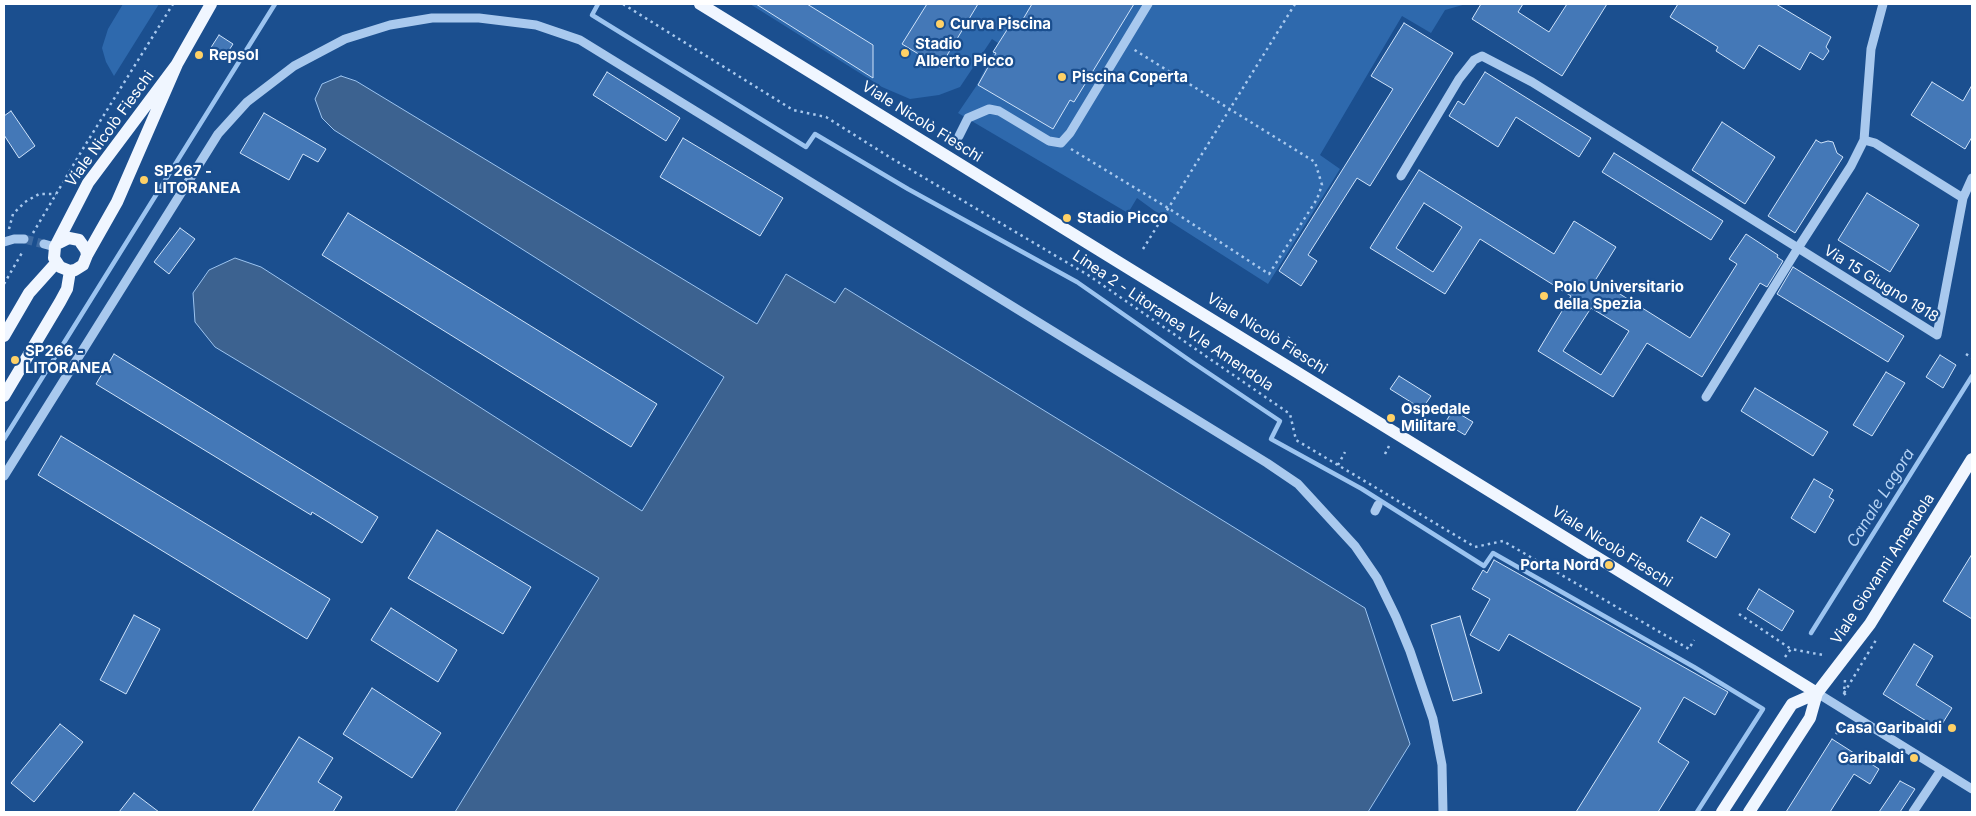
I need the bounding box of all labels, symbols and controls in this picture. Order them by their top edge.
place label: Curva Piscina [950,15,1051,33]
marker: Curva Piscina [934,18,946,30]
place label: Stadio Alberto Picco [915,35,1014,70]
place label: Repsol [209,46,259,64]
marker: Stadio Alberto Picco [899,47,911,59]
marker: Repsol [193,49,205,61]
street label: Viale Nicolò Fieschi [62,68,158,190]
place label: Piscina Coperta [1072,68,1188,86]
marker: Piscina Coperta [1056,71,1068,83]
street label: Viale Nicolò Fieschi [858,78,986,166]
place label: SP267 - LITORANEA [154,162,241,197]
marker: SP267 - LITORANEA [138,174,150,186]
place label: Stadio Picco [1077,209,1168,227]
marker: Stadio Picco [1061,212,1073,224]
street label: Via 15 Giugno 1918 [1820,241,1942,327]
street label: Linea 2 - Litoranea V.le Amendola [1069,247,1277,395]
place label: Polo Universitario della Spezia [1554,278,1684,313]
street label: Viale Nicolò Fieschi [1203,290,1331,378]
marker: Polo Universitario della Spezia [1538,290,1550,302]
place label: SP266 - LITORANEA [25,342,112,377]
marker: SP266 - LITORANEA [9,354,21,366]
place label: Ospedale Militare [1401,400,1471,435]
marker: Ospedale Militare [1385,412,1397,424]
water label: Canale Lagora [1843,445,1919,551]
street label: Viale Giovanni Amendola [1827,490,1939,648]
street label: Viale Nicolò Fieschi [1548,503,1676,591]
place label: Porta Nord [1520,556,1599,574]
marker: Porta Nord [1603,559,1615,571]
place label: Casa Garibaldi [1835,719,1942,737]
marker: Casa Garibaldi [1946,722,1958,734]
place label: Garibaldi [1838,749,1904,767]
marker: Garibaldi [1908,752,1920,764]

